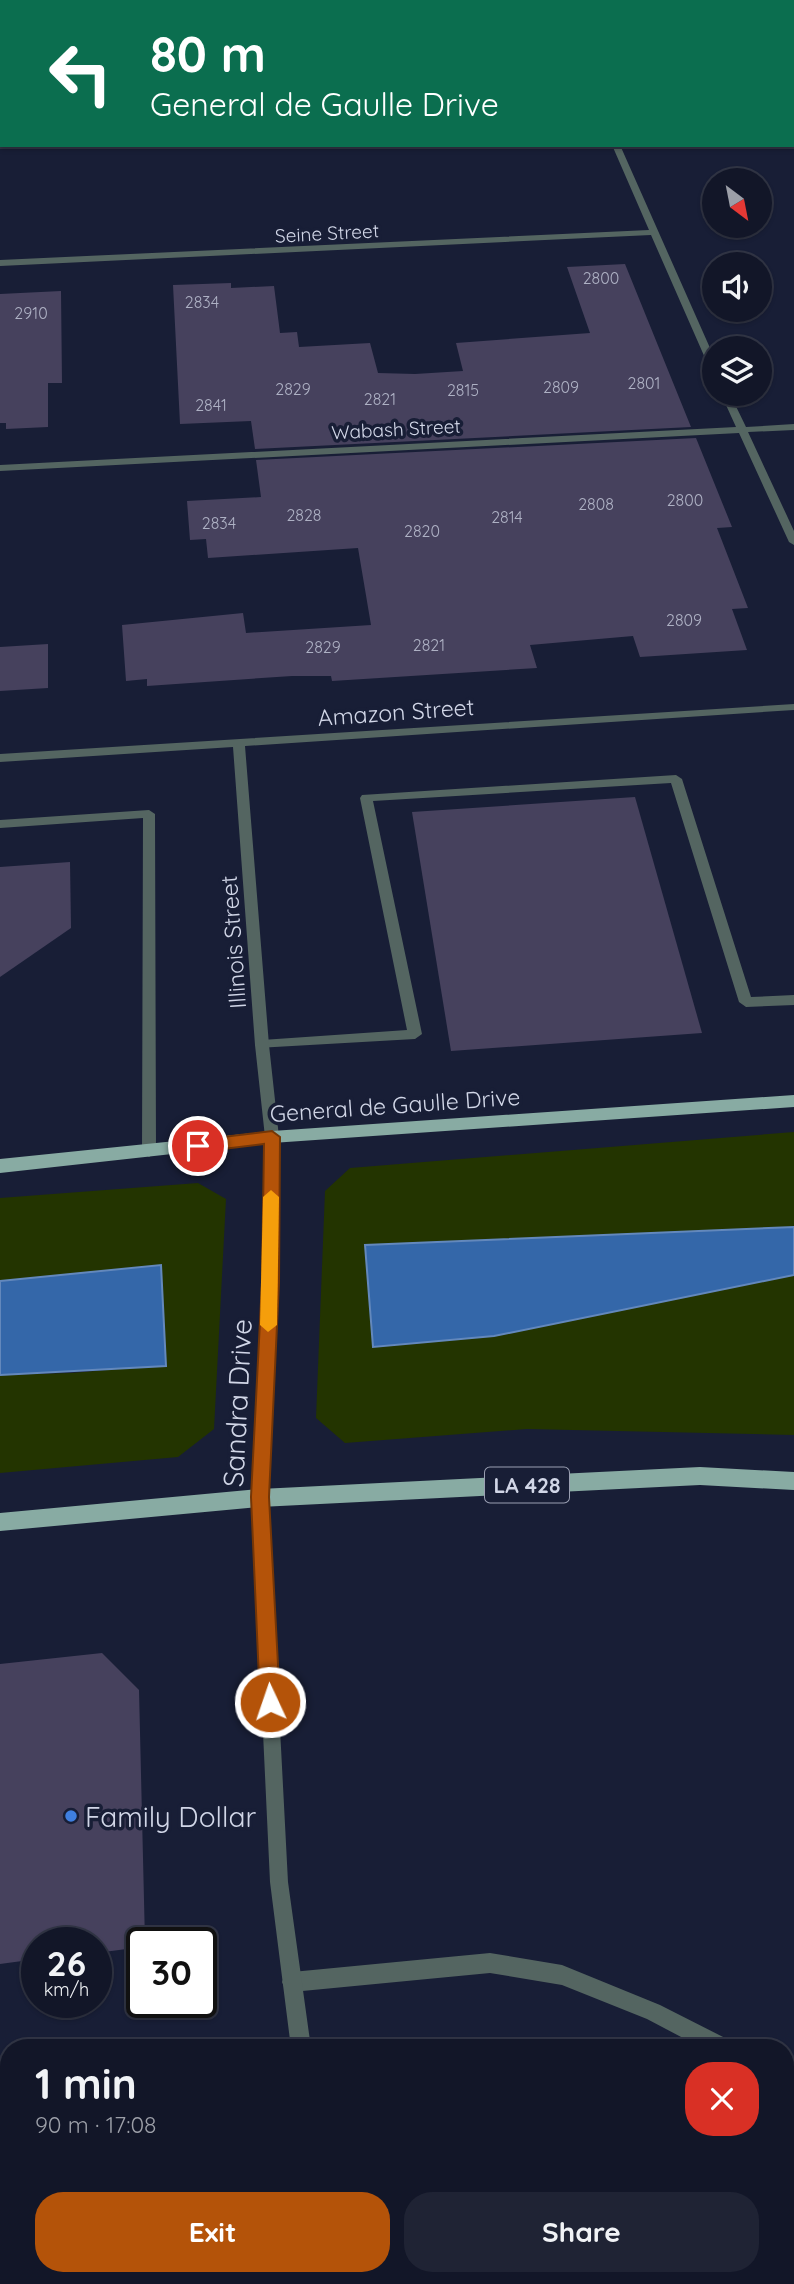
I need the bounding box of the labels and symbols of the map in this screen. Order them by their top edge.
north arrow [702,168,772,238]
street label: Seine Street [274,218,380,248]
house number: 2800 [583,268,619,288]
house number: 2834 [185,292,219,312]
house number: 2910 [14,303,48,323]
house number: 2801 [628,373,660,393]
house number: 2809 [543,377,579,397]
house number: 2829 [275,379,311,399]
house number: 2815 [447,380,479,400]
house number: 2821 [364,389,396,409]
house number: 2841 [195,395,227,415]
street label: Wabash Street [331,414,461,444]
house number: 2800 [667,490,703,510]
house number: 2808 [578,494,614,514]
house number: 2828 [286,505,322,525]
house number: 2814 [491,507,523,527]
house number: 2834 [202,513,236,533]
house number: 2820 [404,521,440,541]
house number: 2809 [666,610,702,630]
house number: 2821 [413,635,445,655]
house number: 2829 [305,637,341,657]
street label: Amazon Street [317,692,475,732]
street label: Illinois Street [214,874,252,1009]
street label: General de Gaulle Drive [269,1082,521,1128]
pin [168,1116,228,1176]
street label: Sandra Drive [215,1318,259,1488]
road number: LA 428 [485,1468,569,1502]
position arrow [233,1665,307,1739]
place label: Family Dollar [85,1799,256,1834]
marker: Family Dollar [63,1808,79,1824]
speed limit sign: 30 [126,1927,217,2018]

